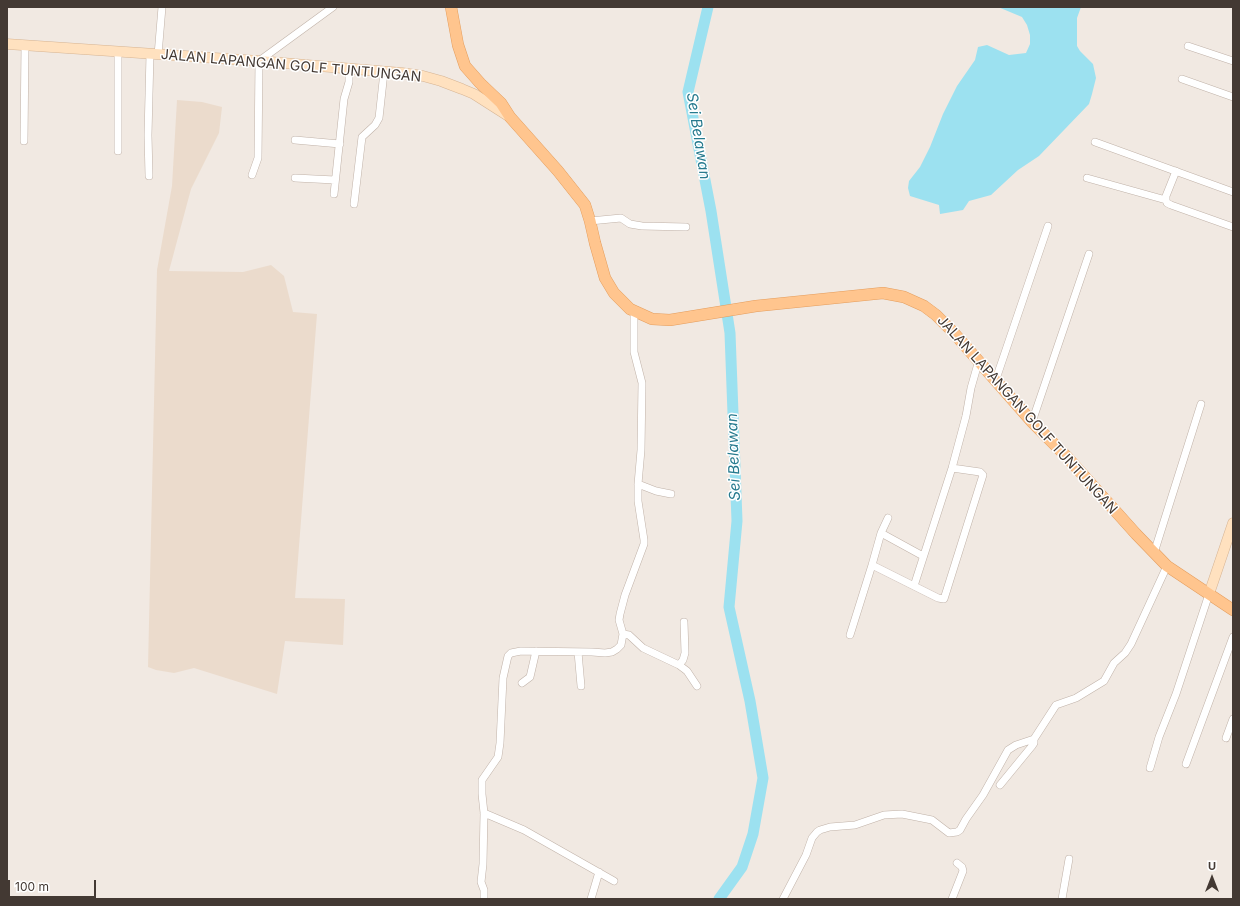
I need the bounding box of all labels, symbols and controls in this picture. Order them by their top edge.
street label: JALAN LAPANGAN GOLF TUNTUNGAN [160,46,422,86]
water label: Sei Belawan [682,91,714,181]
street label: JALAN LAPANGAN GOLF TUNTUNGAN [933,312,1121,518]
water label: Sei Belawan [723,413,745,501]
north arrow [1192,858,1232,898]
text: U [1208,859,1216,873]
scale bar [10,872,98,898]
text: 100 m [15,879,49,894]

